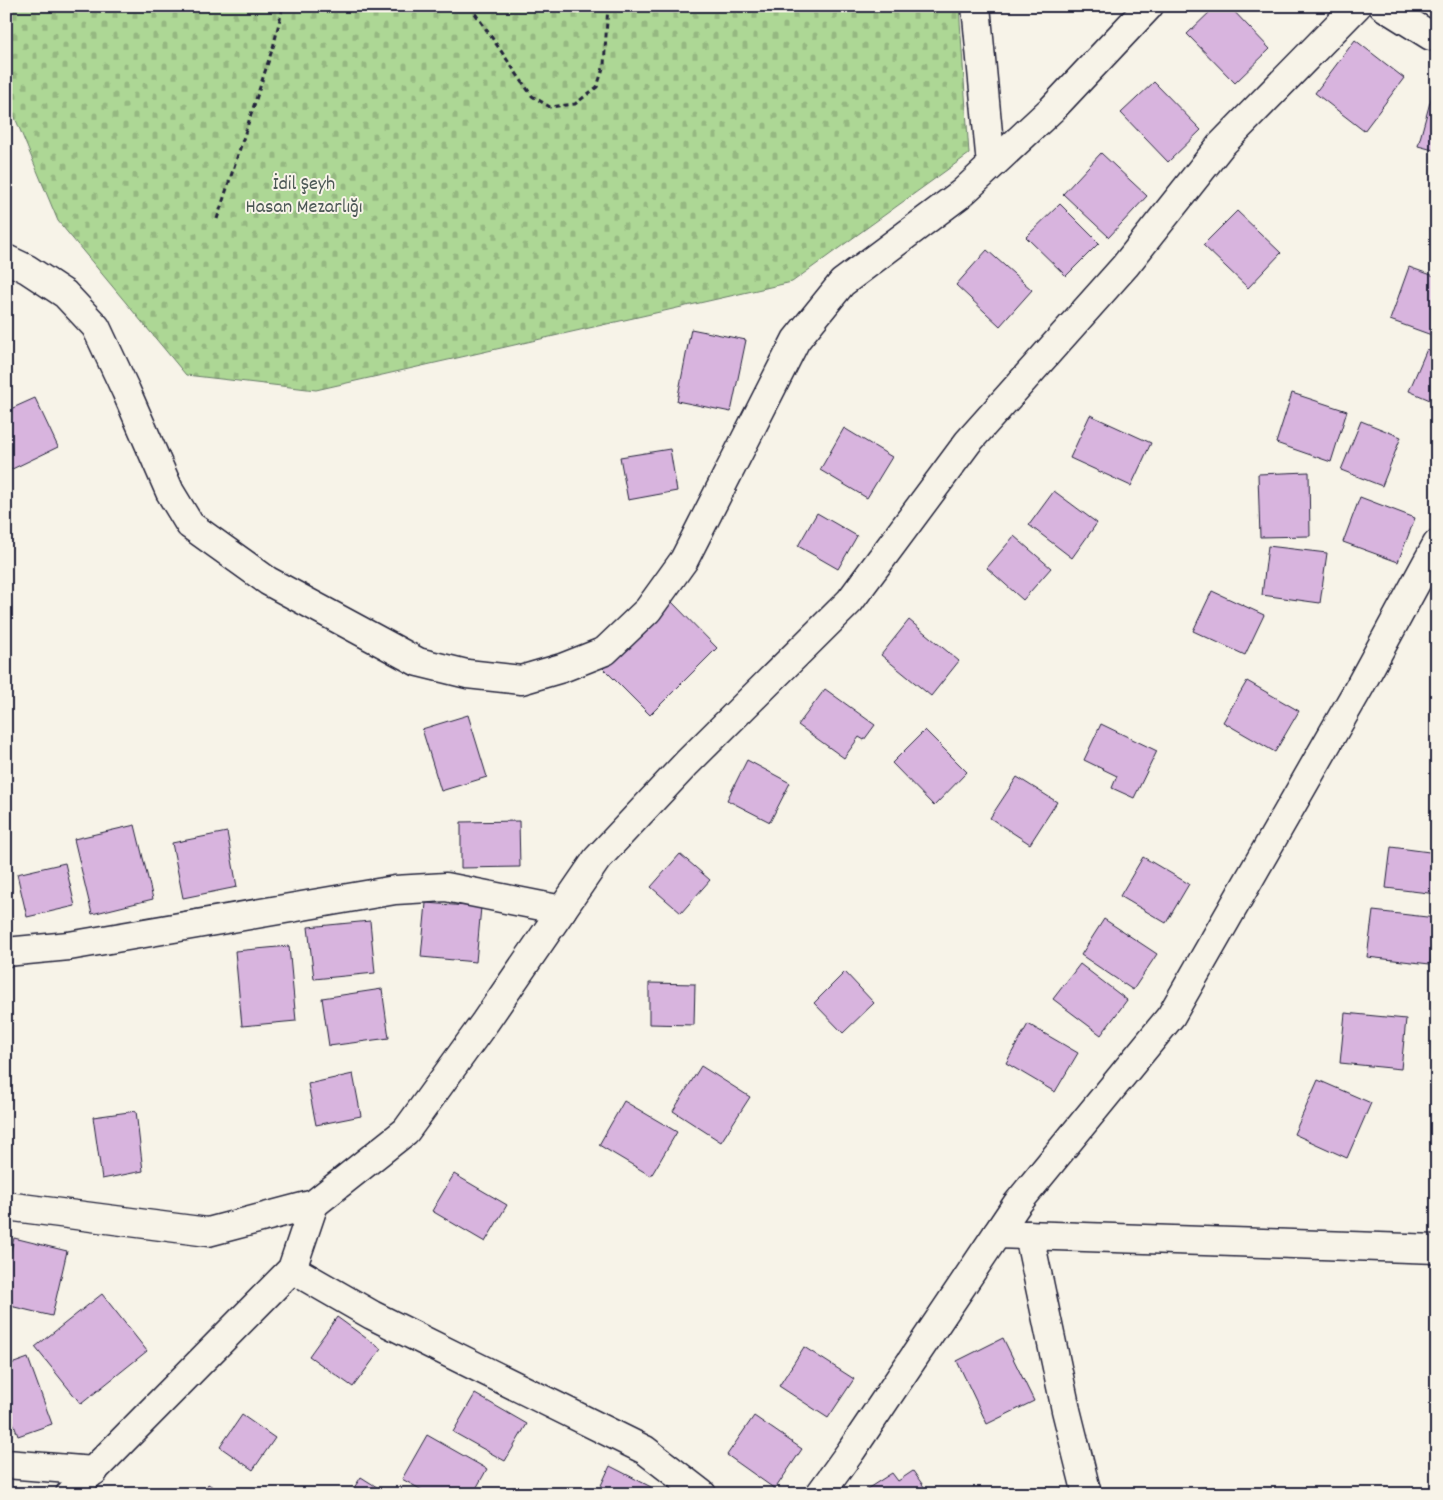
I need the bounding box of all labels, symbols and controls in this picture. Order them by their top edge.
park label: İdil Şeyh Hasan Mezarlığı [245,171,363,222]

